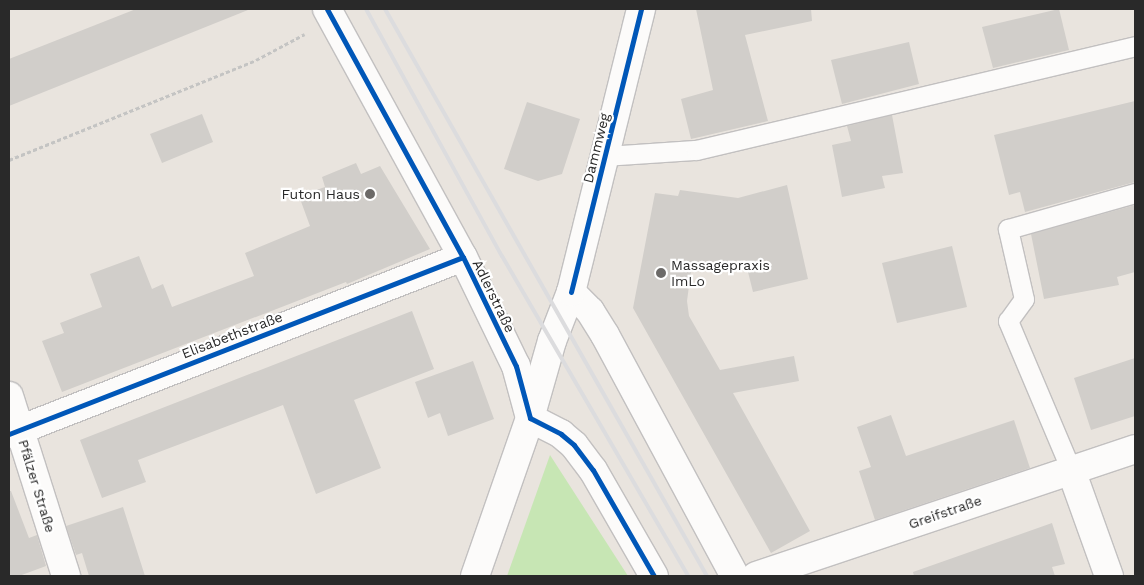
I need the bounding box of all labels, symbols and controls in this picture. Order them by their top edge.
street label: Dammweg [579,111,613,185]
place label: Futon Haus [282,186,360,202]
marker: Futon Haus [364,188,376,200]
street label: Adlerstraße [469,257,519,335]
place label: Massagepraxis ImLo [671,257,770,290]
marker: Massagepraxis ImLo [655,267,667,279]
street label: Elisabethstraße [179,308,285,362]
street label: Pfälzer Straße [15,437,59,535]
street label: Greifstraße [906,492,984,532]

